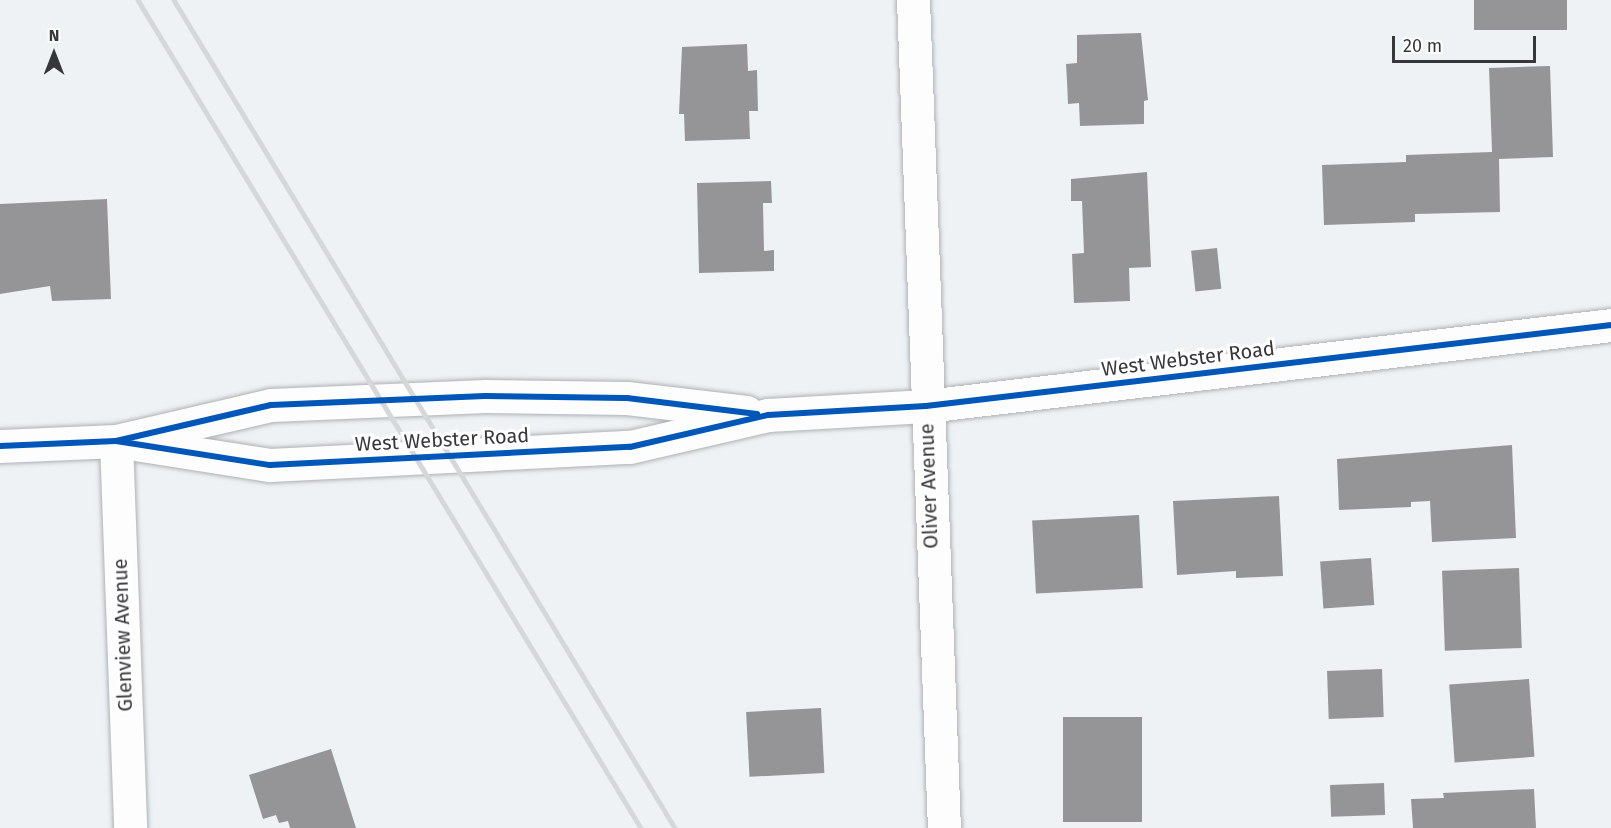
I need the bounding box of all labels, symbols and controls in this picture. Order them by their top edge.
north arrow [24,24,84,84]
scale bar [1395,24,1539,62]
text: N [49,26,59,45]
text: 20 m [1403,35,1442,57]
street label: West Webster Road [1100,336,1276,382]
street label: West Webster Road [354,423,530,457]
street label: Oliver Avenue [915,423,943,549]
street label: Glenview Avenue [108,558,138,712]

